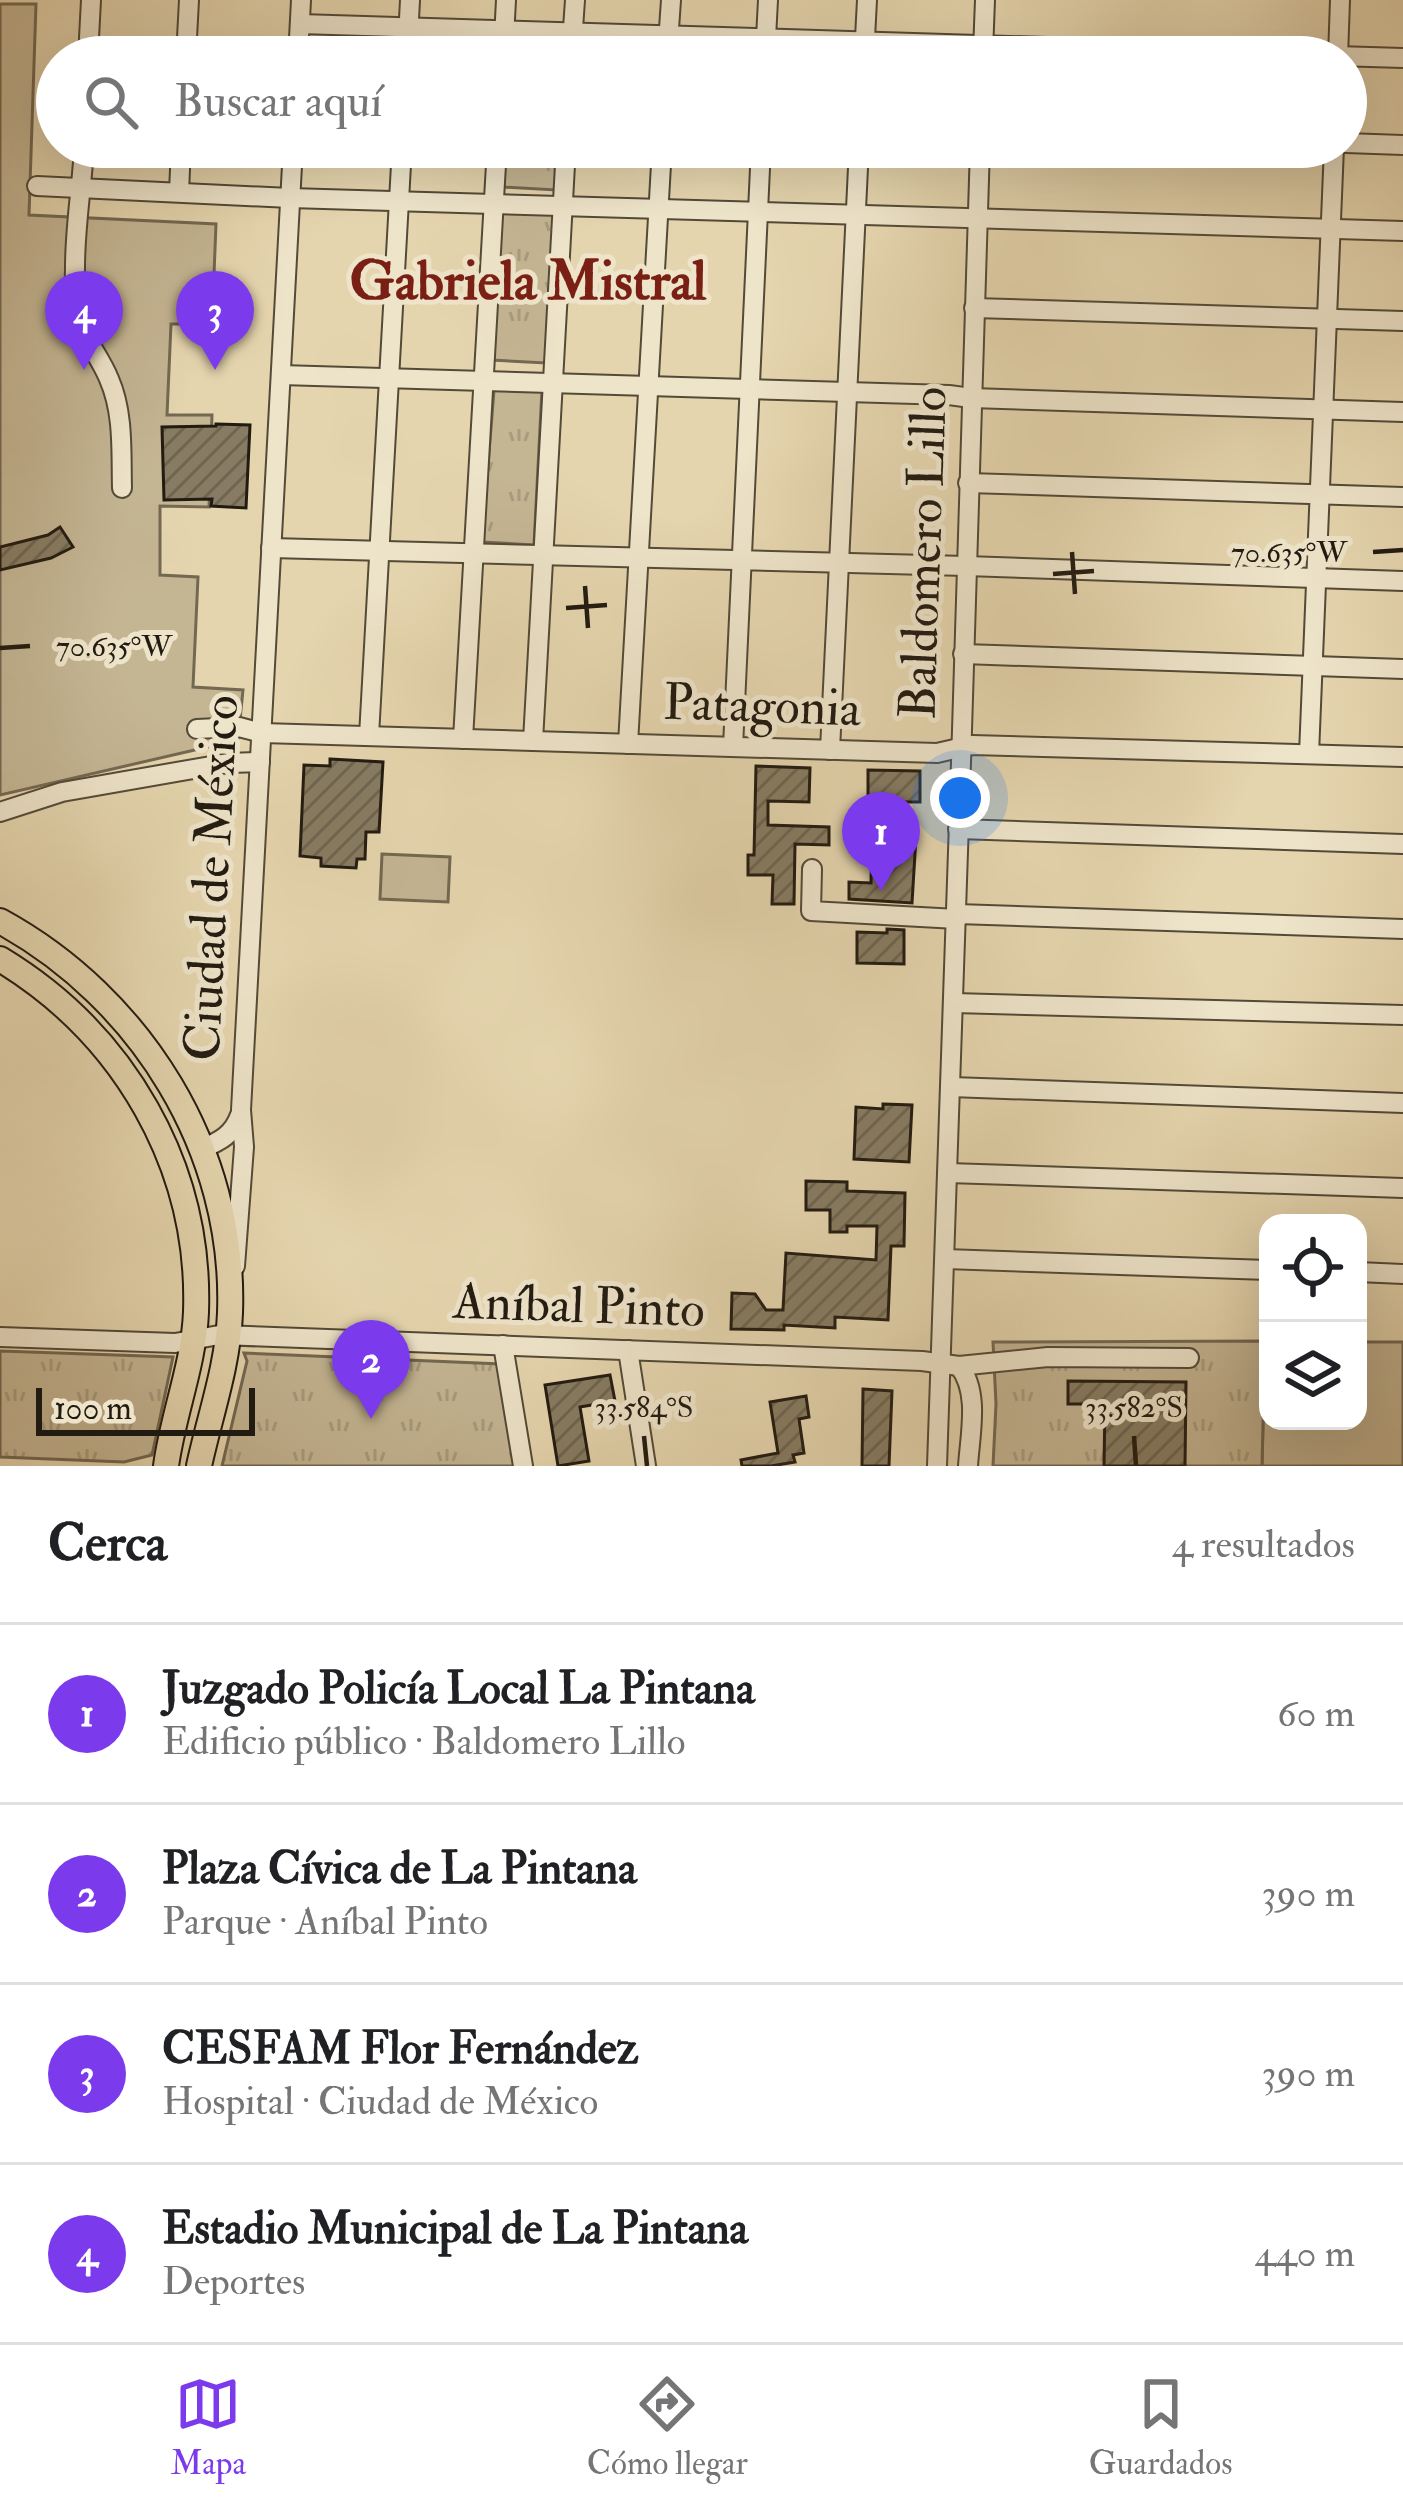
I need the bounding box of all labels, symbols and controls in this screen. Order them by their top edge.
search box [36,36,1367,168]
icon: search [78,69,144,135]
text: Buscar aquí [174,74,382,130]
district label: Gabriela Mistral [350,248,707,316]
pin: 4 [45,271,123,370]
pin: 3 [176,271,254,370]
street label: Baldomero Lillo [886,386,962,720]
text: 70.635°W [1231,534,1348,571]
text: 70.635°W [56,628,173,665]
street label: Patagonia [662,671,863,741]
street label: Ciudad de México [170,693,254,1063]
your location [930,768,990,828]
pin: 1 [842,792,920,891]
map controls [1259,1214,1367,1430]
button: locate [1259,1214,1367,1322]
street label: Aníbal Pinto [451,1270,706,1342]
pin: 2 [332,1320,410,1419]
button: layers [1259,1322,1367,1430]
scale bar [36,1382,255,1435]
text: 100 m [54,1388,132,1429]
text: 33.584°S [594,1389,694,1426]
text: 33.582°S [1085,1389,1183,1426]
text: Cerca [48,1512,167,1576]
text: 4 resultados [1172,1520,1355,1569]
text: Juzgado Policía Local La Pintana [162,1661,755,1717]
text: 1 [80,1689,94,1738]
text: 60 m [1277,1689,1355,1738]
text: Edificio público · Baldomero Lillo [162,1717,686,1766]
text: Plaza Cívica de La Pintana [162,1841,637,1897]
text: 2 [77,1869,97,1918]
text: 390 m [1262,1869,1355,1918]
text: Parque · Aníbal Pinto [162,1897,488,1946]
text: CESFAM Flor Fernández [162,2021,638,2077]
text: 3 [80,2049,94,2098]
text: 390 m [1262,2049,1355,2098]
text: Hospital · Ciudad de México [162,2077,598,2126]
text: Estadio Municipal de La Pintana [162,2201,748,2257]
text: 4 [76,2229,98,2278]
text: 440 m [1254,2229,1355,2278]
text: Deportes [162,2257,305,2306]
tab: Mapa [170,2371,246,2484]
tab: Cómo llegar [587,2371,748,2484]
tab: Guardados [1089,2371,1233,2484]

